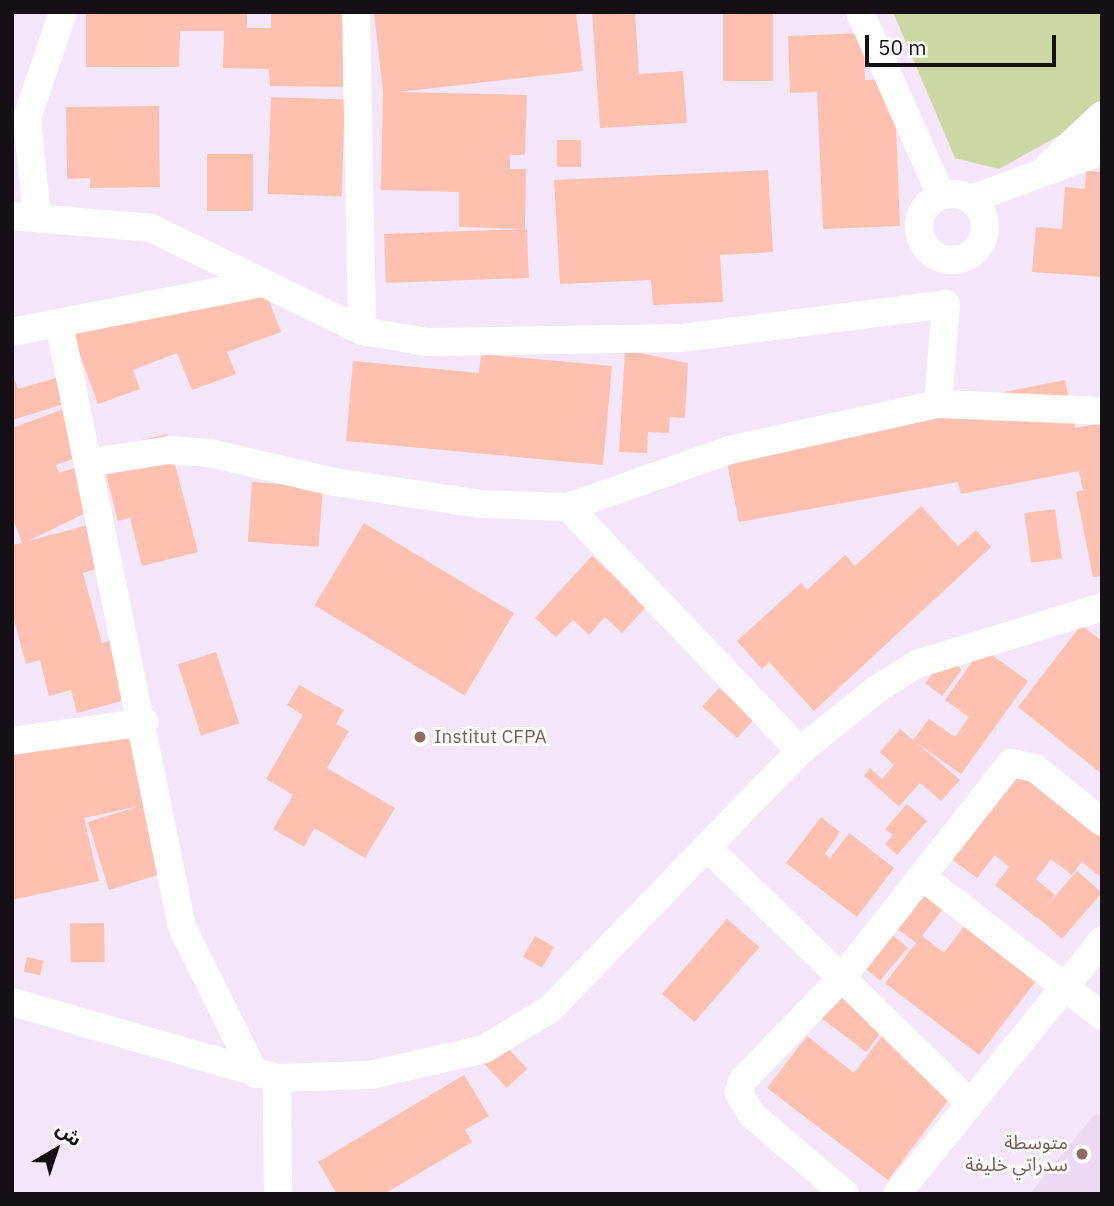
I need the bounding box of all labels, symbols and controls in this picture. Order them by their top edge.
scale bar [869,21,1060,65]
text: 50 m [878,33,927,61]
place label: Institut CFPA [434,726,547,748]
marker: Institut CFPA [412,729,428,745]
north arrow [21,1115,91,1185]
text: ش [52,1116,87,1151]
place label: متوسطة سدراتي خليفة [965,1132,1068,1176]
marker: متوسطة سدراتي خليفة [1074,1146,1090,1162]

